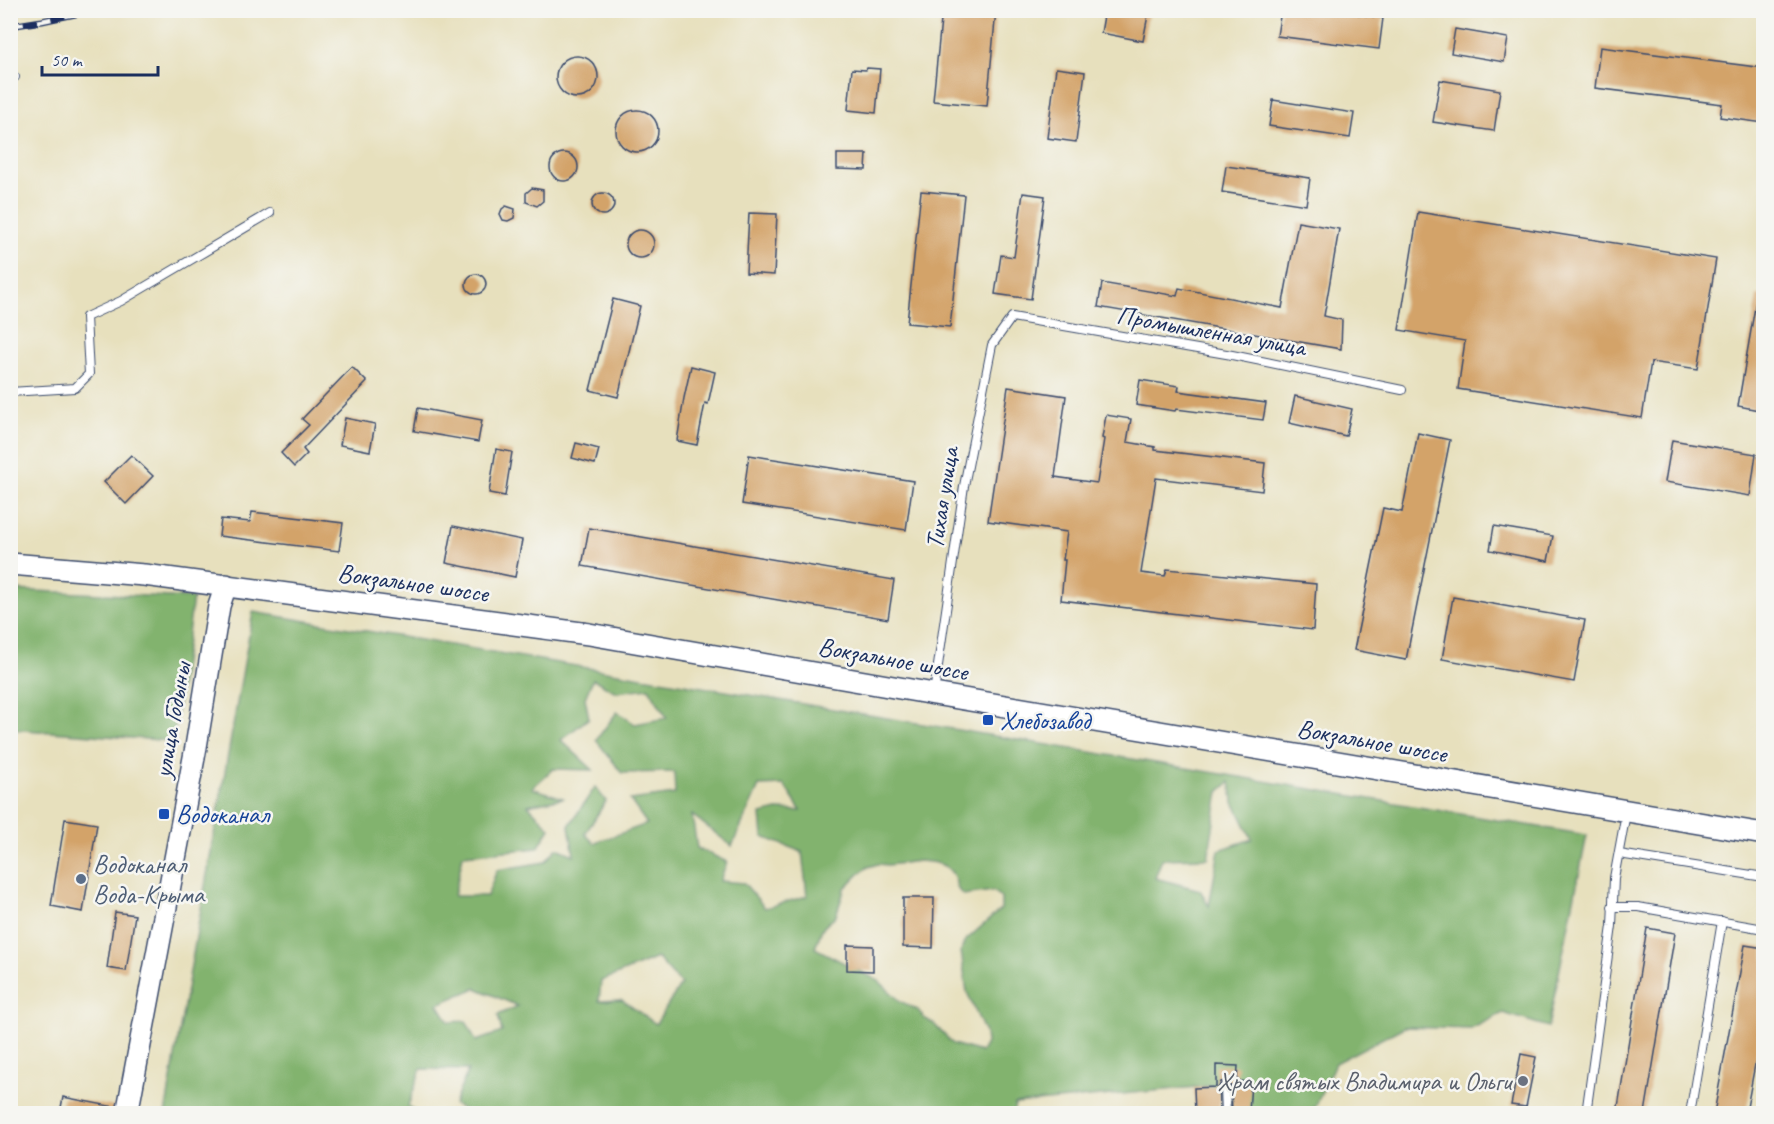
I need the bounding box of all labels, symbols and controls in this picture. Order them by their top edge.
scale bar [42,39,158,77]
text: 50 m [51,49,84,71]
street label: Промышленная улица [1114,298,1310,364]
street label: Тихая улица [918,442,967,551]
street label: Вокзальное шоссе [336,556,492,610]
street label: Вокзальное шоссе [815,630,972,689]
street label: улица Годыны [145,657,199,782]
place label: Хлебозавод [1000,704,1093,737]
street label: Вокзальное шоссе [1294,712,1451,771]
marker: Хлебозавод [981,713,995,727]
place label: Водоканал [176,798,271,831]
marker: Водоканал [157,807,171,821]
place label: Водоканал Вода-Крыма [93,848,206,911]
marker: Водоканал Вода-Крыма [74,872,88,886]
place label: Храм святых Владимира и Ольги [1217,1065,1514,1098]
marker: Храм святых Владимира и Ольги [1516,1074,1530,1088]

